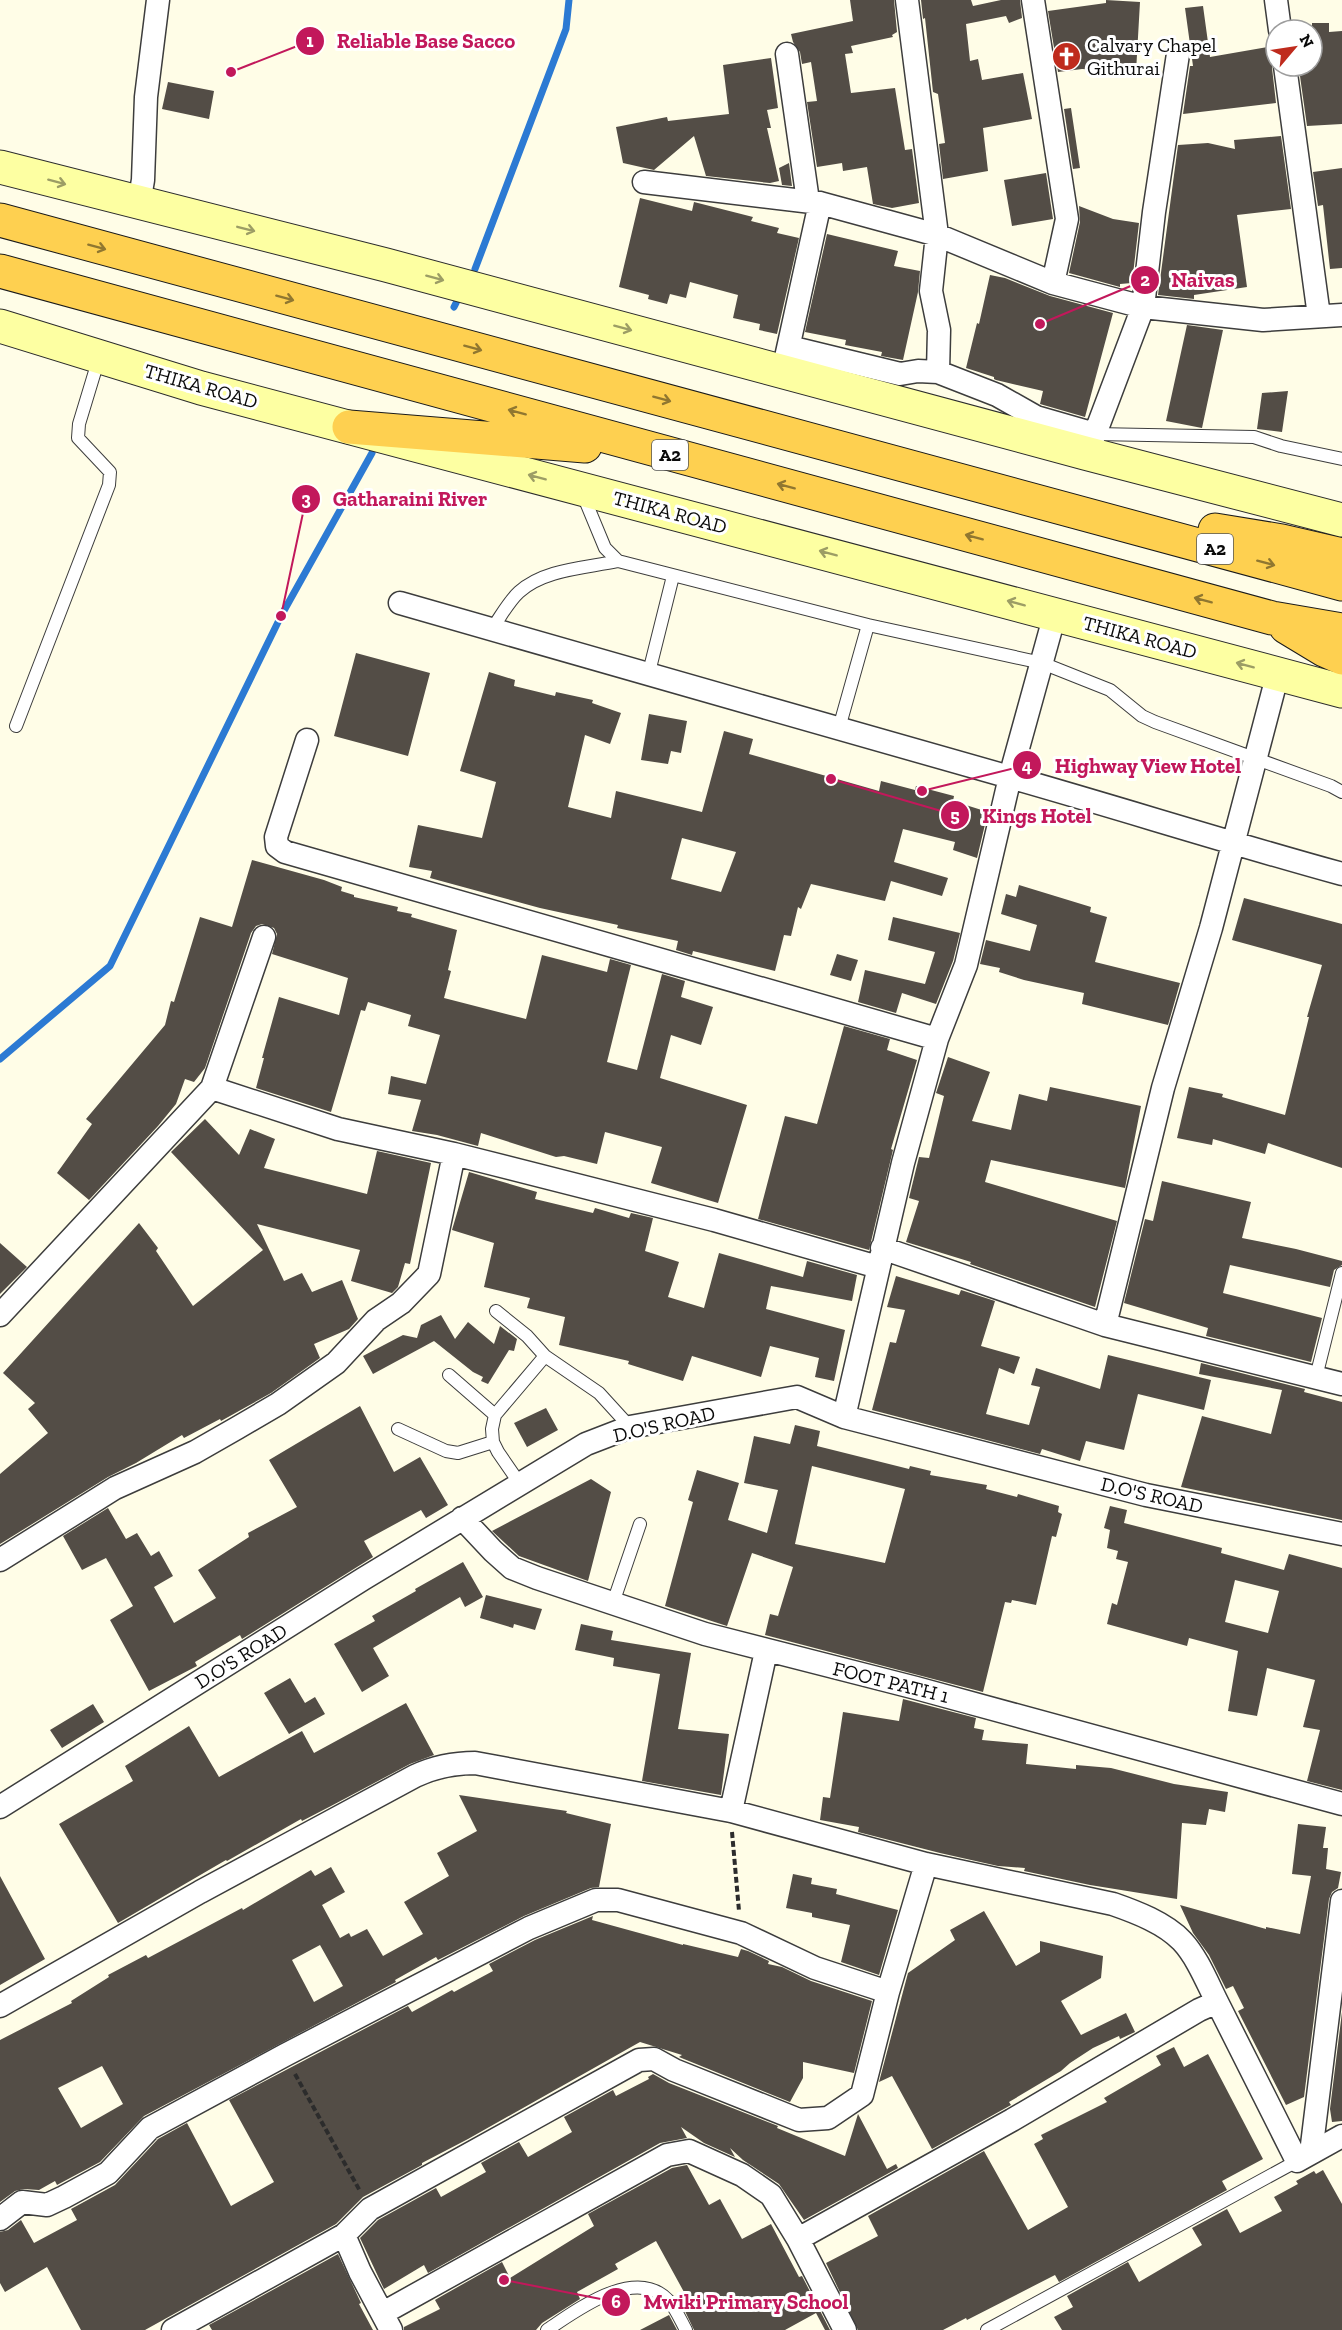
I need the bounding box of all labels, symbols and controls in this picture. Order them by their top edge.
north arrow [1264,18,1324,78]
callout: Reliable Base Sacco [295,21,528,60]
text: Reliable Base Sacco [337,28,515,53]
text: 1 [306,30,314,52]
text: N [1295,31,1318,51]
place label: Calvary Chapel Githurai [1087,33,1217,80]
church icon: Calvary Chapel Githurai [1050,40,1082,72]
one-way arrow [47,176,66,188]
one-way arrow [236,224,255,236]
one-way arrow [87,241,106,253]
callout: Naivas [1130,260,1247,299]
text: Naivas [1171,267,1235,292]
text: 2 [1140,269,1150,291]
one-way arrow [425,273,444,284]
one-way arrow [275,292,294,304]
one-way arrow [613,323,632,335]
one-way arrow [464,343,483,355]
street label: THIKA ROAD [142,358,260,414]
one-way arrow [652,394,671,406]
one-way arrow [508,406,527,418]
road number: A2 [652,440,688,470]
one-way arrow [528,471,547,482]
callout: Gatharaini River [291,479,499,518]
one-way arrow [777,480,796,491]
street label: THIKA ROAD [610,485,730,539]
text: Gatharaini River [333,486,487,511]
text: 3 [301,488,311,510]
one-way arrow [965,531,984,543]
road number: A2 [1197,534,1233,564]
one-way arrow [818,547,837,559]
one-way arrow [1256,558,1275,569]
one-way arrow [1194,593,1213,605]
one-way arrow [1007,597,1026,609]
street label: THIKA ROAD [1080,610,1200,664]
one-way arrow [1236,658,1255,670]
callout: Highway View Hotel [1012,746,1254,785]
text: Highway View Hotel [1055,753,1241,778]
text: 4 [1022,755,1032,777]
callout: Kings Hotel [940,796,1104,835]
text: Kings Hotel [982,803,1092,828]
text: 5 [950,805,960,827]
street label: D.O'S ROAD [611,1401,717,1447]
street label: D.O'S ROAD [1099,1472,1205,1518]
street label: D.O'S ROAD [191,1618,291,1694]
street label: FOOT PATH 1 [830,1656,952,1708]
callout: Mwiki Primary School [601,2282,860,2321]
text: Mwiki Primary School [644,2289,849,2314]
text: 6 [611,2291,621,2313]

